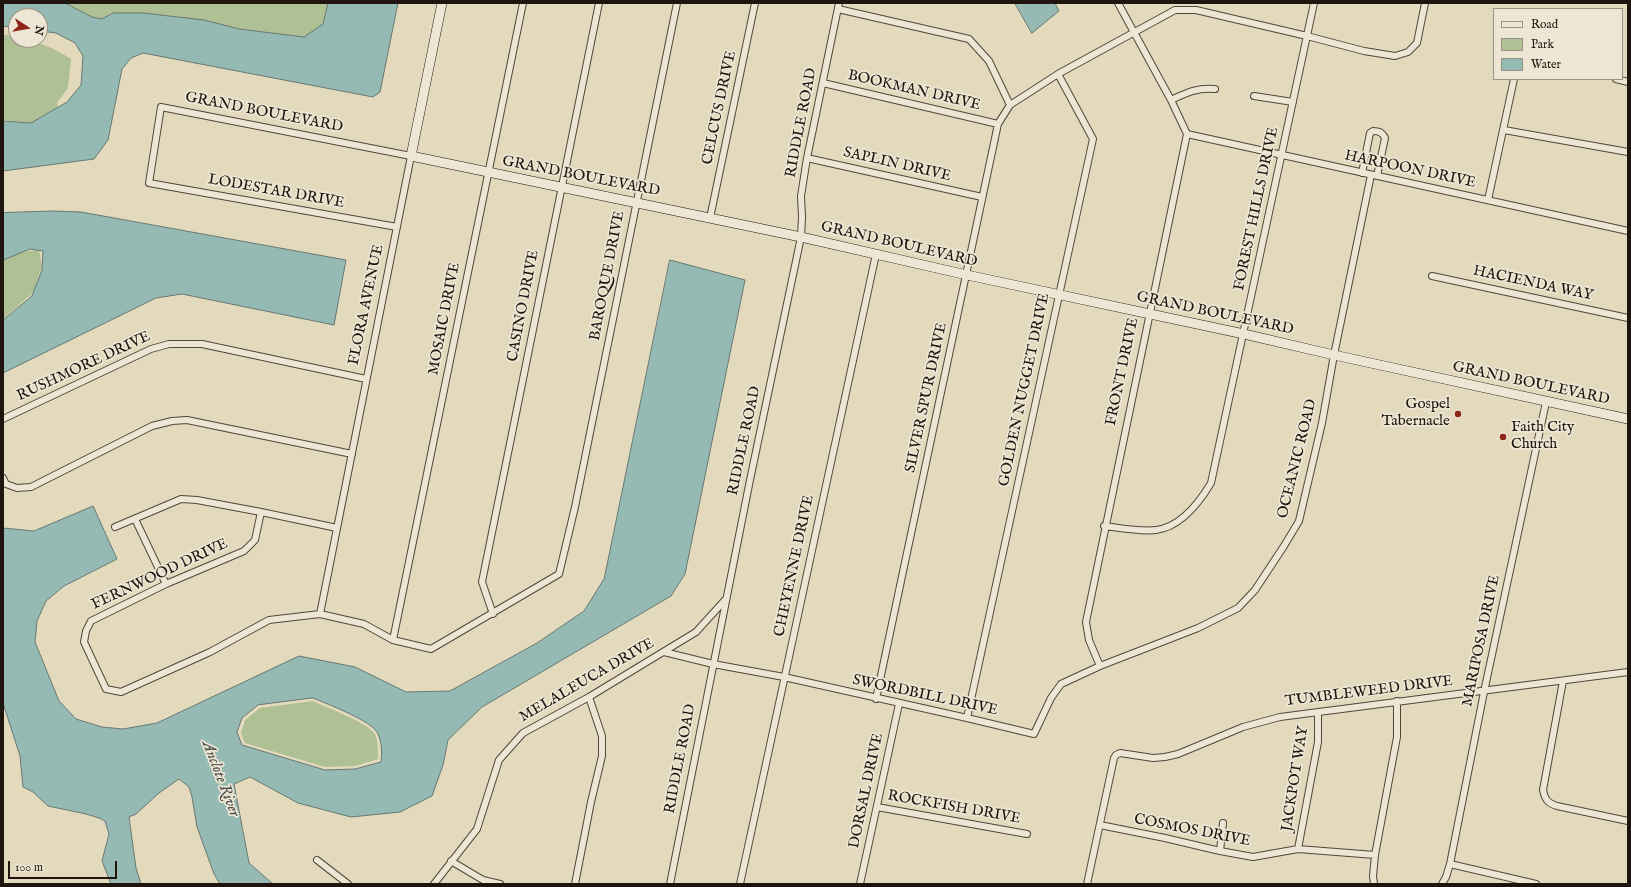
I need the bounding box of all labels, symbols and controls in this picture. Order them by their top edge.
north arrow [8,8,48,48]
legend [1493,8,1623,80]
text: Road [1531,17,1558,32]
text: N [31,24,47,36]
text: Park [1531,37,1554,52]
street label: CELCUS DRIVE [699,49,741,167]
text: Water [1531,57,1561,72]
street label: RIDDLE ROAD [783,67,821,179]
street label: BOOKMAN DRIVE [846,67,982,115]
street label: GRAND BOULEVARD [184,89,344,137]
street label: FOREST HILLS DRIVE [1231,126,1283,292]
street label: SAPLIN DRIVE [842,144,952,186]
street label: HARPOON DRIVE [1343,147,1477,193]
street label: GRAND BOULEVARD [501,153,661,201]
street label: LODESTAR DRIVE [206,171,346,213]
street label: BAROQUE DRIVE [587,210,629,342]
street label: GRAND BOULEVARD [819,218,979,272]
street label: FLORA AVENUE [345,243,389,367]
street label: CASINO DRIVE [504,249,544,363]
street label: MOSAIC DRIVE [425,261,465,377]
street label: HACIENDA WAY [1471,262,1595,306]
street label: GRAND BOULEVARD [1135,289,1295,339]
street label: GOLDEN NUGGET DRIVE [996,292,1054,488]
street label: FRONT DRIVE [1103,316,1143,428]
street label: SILVER SPUR DRIVE [902,321,952,475]
street label: RUSHMORE DRIVE [14,328,154,406]
street label: GRAND BOULEVARD [1451,359,1611,409]
street label: RIDDLE ROAD [725,385,765,497]
place label: Gospel Tabernacle [1381,396,1450,431]
street label: OCEANIC ROAD [1274,397,1322,521]
marker: Gospel Tabernacle [1453,409,1463,419]
place label: Faith City Church [1511,419,1574,454]
marker: Faith City Church [1498,432,1508,442]
street label: CHEYENNE DRIVE [771,494,819,638]
street label: FERNWOOD DRIVE [89,536,231,614]
street label: MARIPOSA DRIVE [1459,574,1505,708]
street label: MELALEUCA DRIVE [516,635,658,727]
street label: SWORDBILL DRIVE [851,672,999,720]
street label: TUMBLEWEED DRIVE [1284,673,1454,711]
street label: RIDDLE ROAD [662,703,700,815]
street label: JACKPOT WAY [1279,725,1313,833]
street label: DORSAL DRIVE [846,732,888,850]
water label: Anclote River [197,738,243,820]
street label: ROCKFISH DRIVE [886,787,1022,829]
street label: COSMOS DRIVE [1132,811,1252,851]
scale bar [10,853,119,879]
text: 100 m [15,860,43,875]

